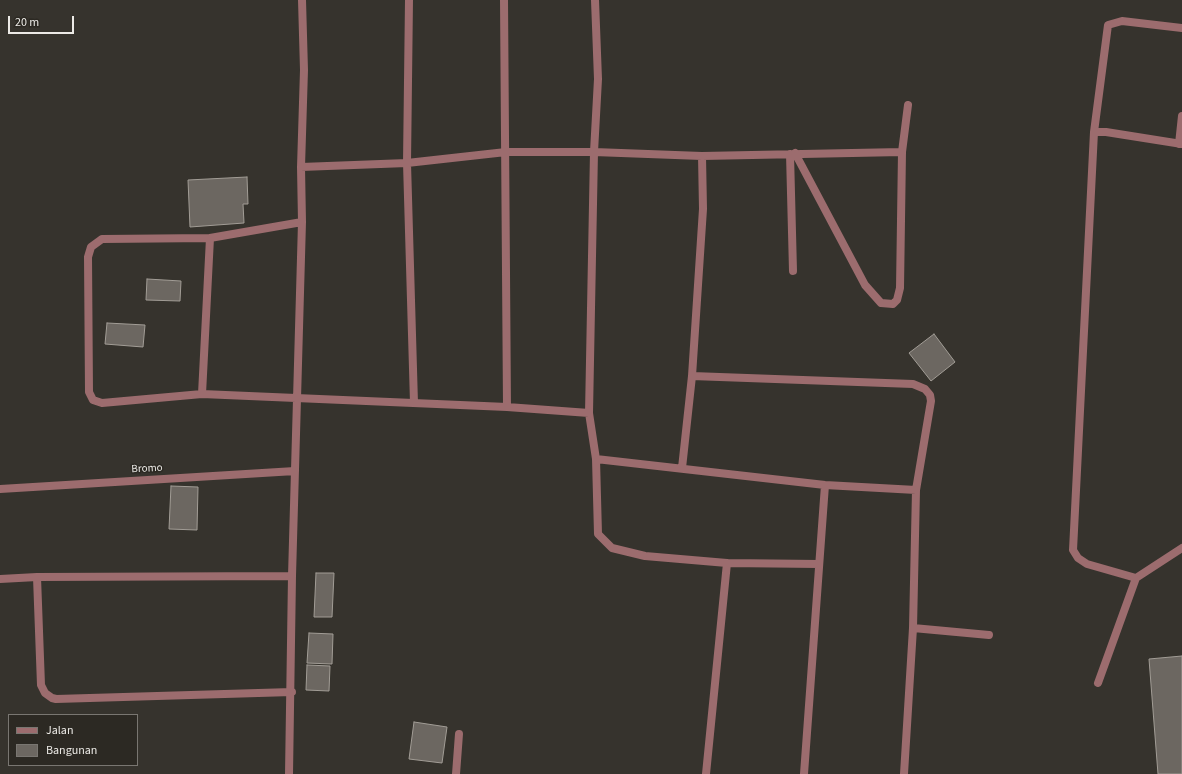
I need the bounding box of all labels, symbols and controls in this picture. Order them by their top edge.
scale bar [10,8,76,34]
text: 20 m [15,14,39,31]
street label: Bromo [131,462,163,476]
legend [8,714,138,766]
text: Jalan [46,722,73,739]
text: Bangunan [46,742,97,759]

